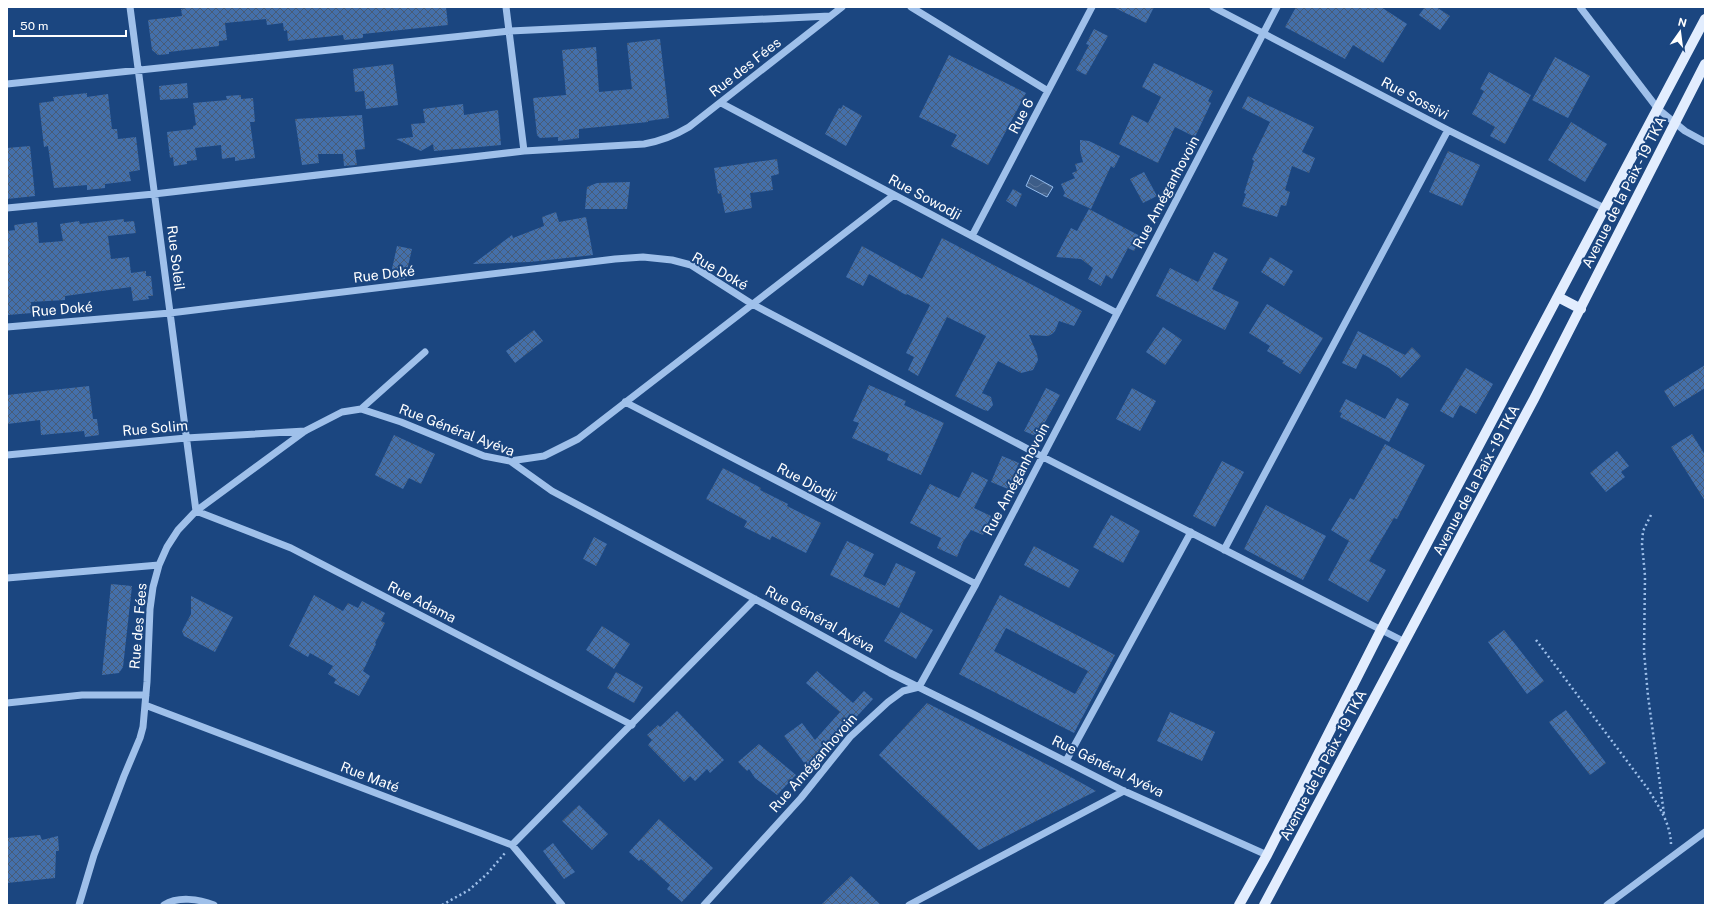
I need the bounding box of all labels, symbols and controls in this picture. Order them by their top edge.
scale bar [14,12,126,38]
north arrow [1660,12,1700,52]
text: N [1677,15,1688,29]
text: 50 m [20,19,48,33]
street label: Rue des Fées [706,34,784,100]
street label: Rue Sossivi [1379,74,1451,122]
street label: Rue 6 [1005,95,1037,136]
street label: Avenue de la Paix - 19 TKA [1579,113,1669,271]
street label: Rue Améganhovoin [1130,133,1202,251]
street label: Rue Sowodji [886,171,964,223]
street label: Rue Soleil [164,224,188,292]
street label: Rue Doké [689,249,751,293]
street label: Rue Doké [352,262,416,286]
street label: Rue Doké [31,298,94,320]
street label: Rue Général Ayéva [397,401,517,459]
street label: Avenue de la Paix - 19 TKA [1429,402,1523,558]
street label: Rue Solim [121,417,189,439]
street label: Rue Améganhovoin [980,420,1052,538]
street label: Rue Djodji [774,460,840,504]
street label: Rue Adama [385,578,459,626]
street label: Rue des Fées [126,582,150,670]
street label: Rue Général Ayéva [763,582,877,656]
street label: Avenue de la Paix - 19 TKA [1276,687,1370,843]
street label: Rue Améganhovoin [766,710,860,816]
street label: Rue Général Ayéva [1049,732,1167,800]
street label: Rue Maté [338,758,402,796]

